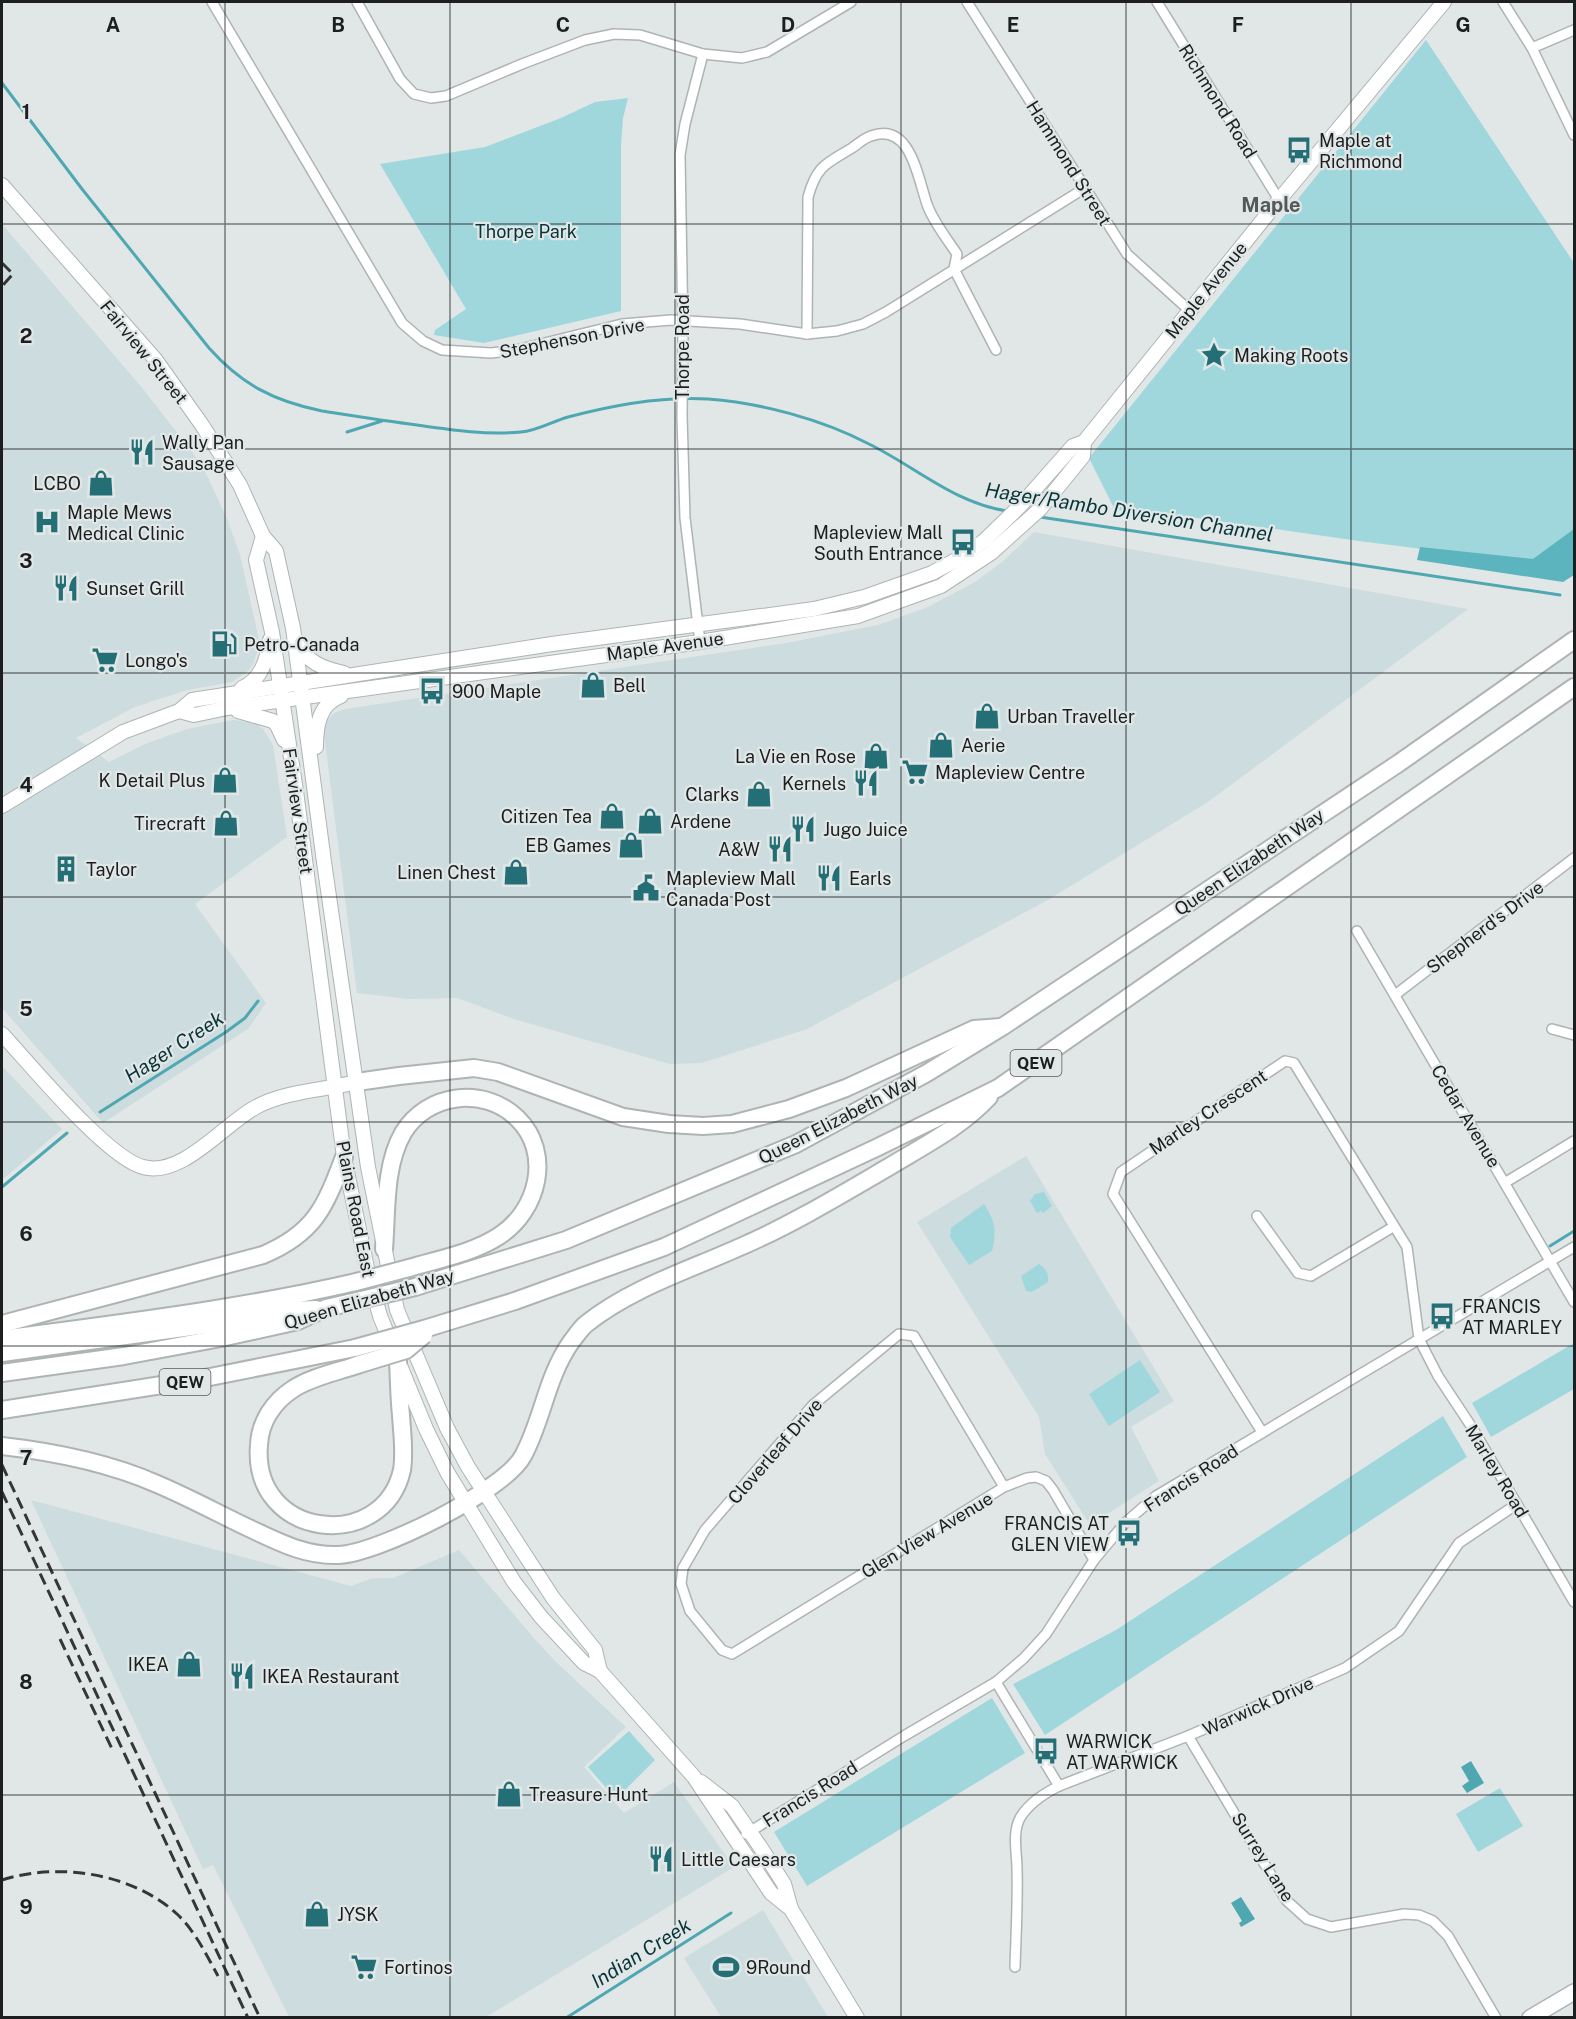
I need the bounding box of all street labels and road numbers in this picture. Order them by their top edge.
street label: Richmond Road [1175,40,1261,162]
street label: Hammond Street [1022,97,1116,229]
street label: Maple Avenue [1161,238,1251,342]
street label: Thorpe Road [672,294,693,400]
street label: Fairview Street [96,296,192,408]
street label: Stephenson Drive [498,314,646,362]
street label: Maple Avenue [605,627,725,665]
street label: Fairview Street [279,747,317,875]
street label: Queen Elizabeth Way [1170,804,1328,920]
street label: Shepherd's Drive [1422,876,1548,978]
road number: QEW [1010,1050,1062,1076]
street label: Cedar Avenue [1427,1061,1505,1171]
street label: Marley Crescent [1145,1065,1271,1159]
street label: Queen Elizabeth Way [755,1070,922,1168]
street label: Plains Road East [332,1139,380,1279]
street label: Queen Elizabeth Way [281,1265,457,1333]
road number: QEW [160,1369,210,1395]
street label: Cloverleaf Drive [723,1394,827,1508]
street label: Marley Road [1461,1421,1533,1521]
street label: Francis Road [1140,1440,1242,1516]
street label: Glen View Avenue [857,1487,997,1583]
street label: Warwick Drive [1199,1672,1317,1740]
street label: Francis Road [759,1757,861,1831]
street label: Surrey Lane [1227,1809,1299,1905]

